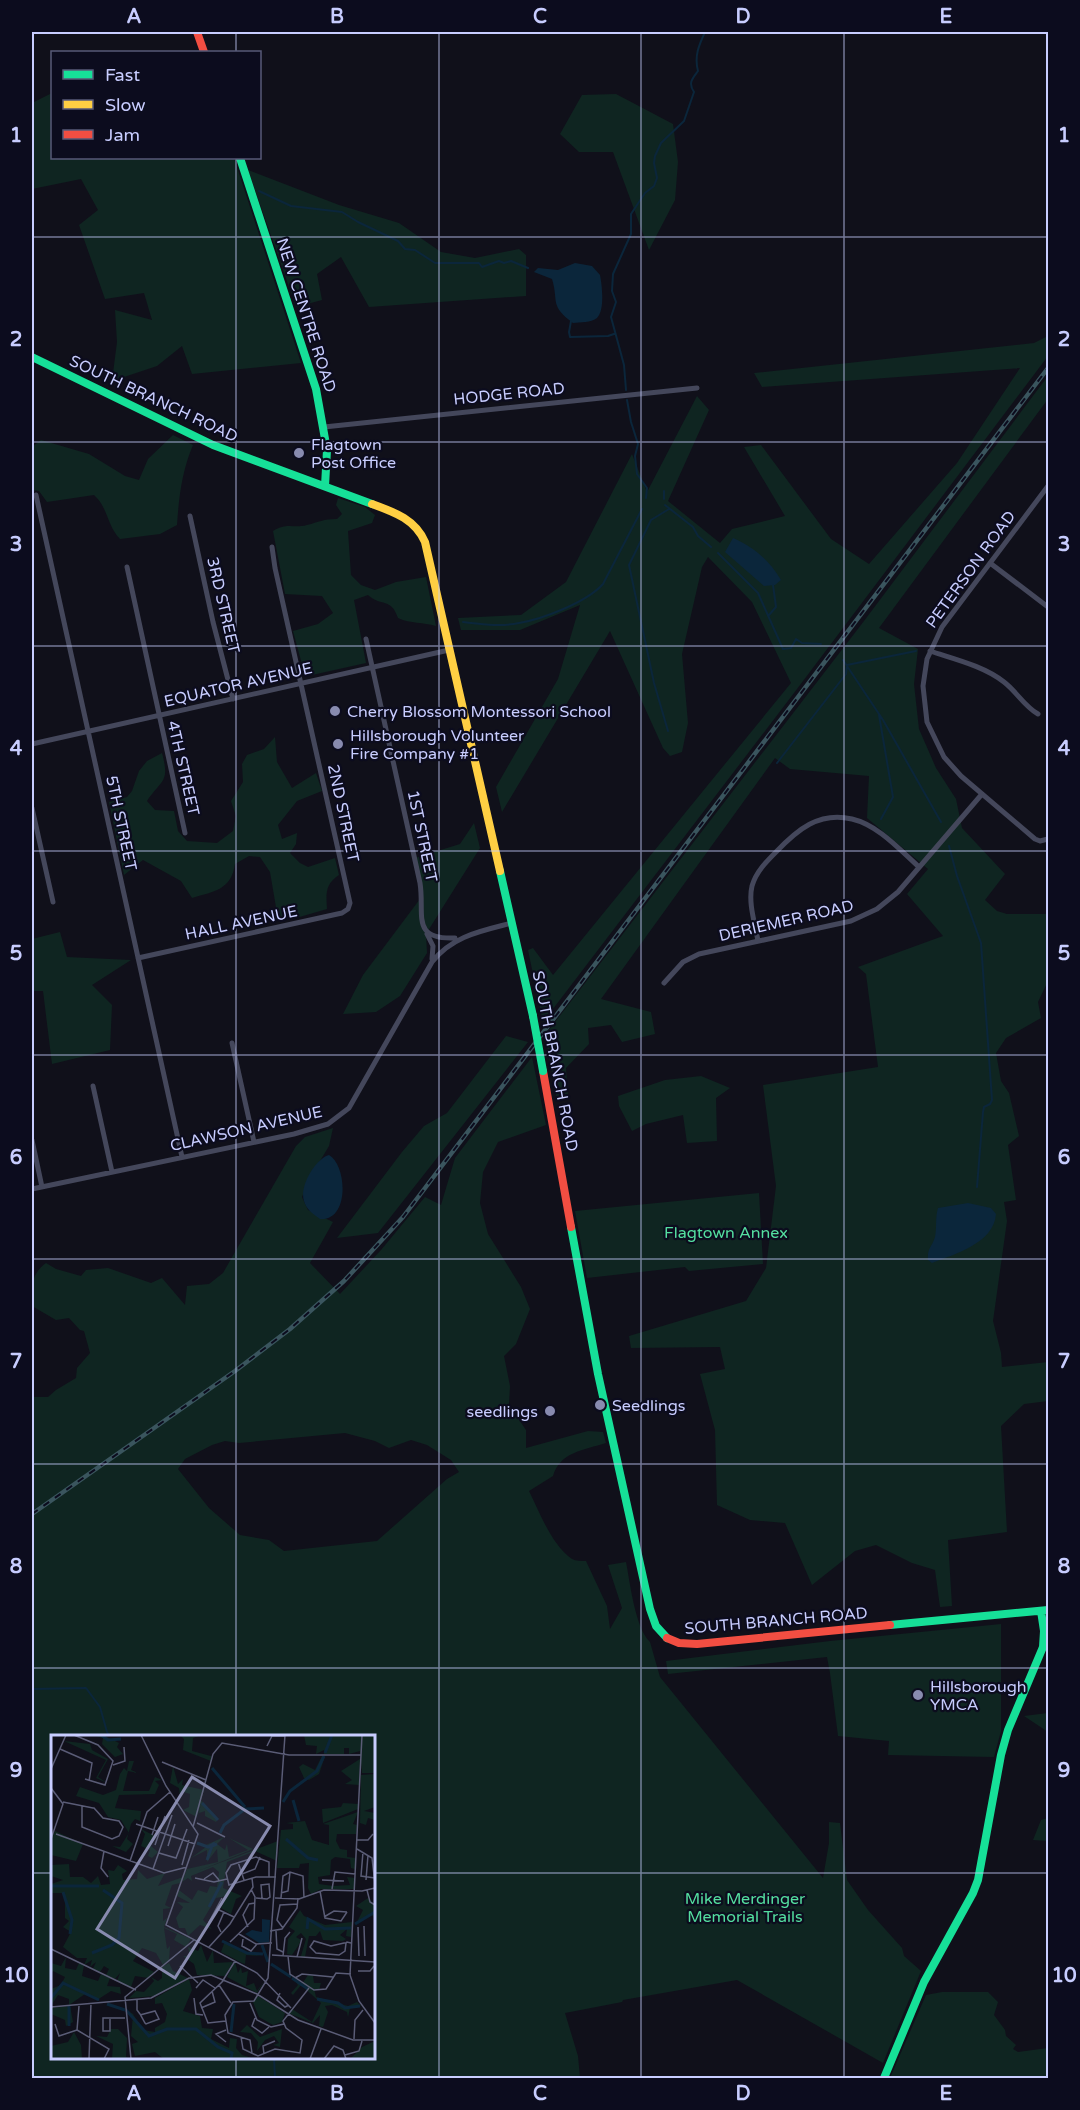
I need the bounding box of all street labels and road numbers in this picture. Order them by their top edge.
street label: NEW CENTRE ROAD [272,236,340,395]
street label: SOUTH BRANCH ROAD [66,351,241,447]
street label: HODGE ROAD [453,378,566,410]
street label: PETERSON ROAD [921,507,1020,632]
street label: 3RD STREET [202,555,244,656]
street label: EQUATOR AVENUE [162,658,314,712]
street label: 4TH STREET [162,719,204,818]
street label: 2ND STREET [323,762,363,864]
street label: 5TH STREET [101,774,141,873]
street label: 1ST STREET [402,788,442,884]
street label: DERIEMER ROAD [717,896,856,946]
street label: HALL AVENUE [183,901,299,945]
street label: SOUTH BRANCH ROAD [528,969,582,1153]
street label: CLAWSON AVENUE [168,1102,324,1156]
street label: SOUTH BRANCH ROAD [684,1603,868,1639]

